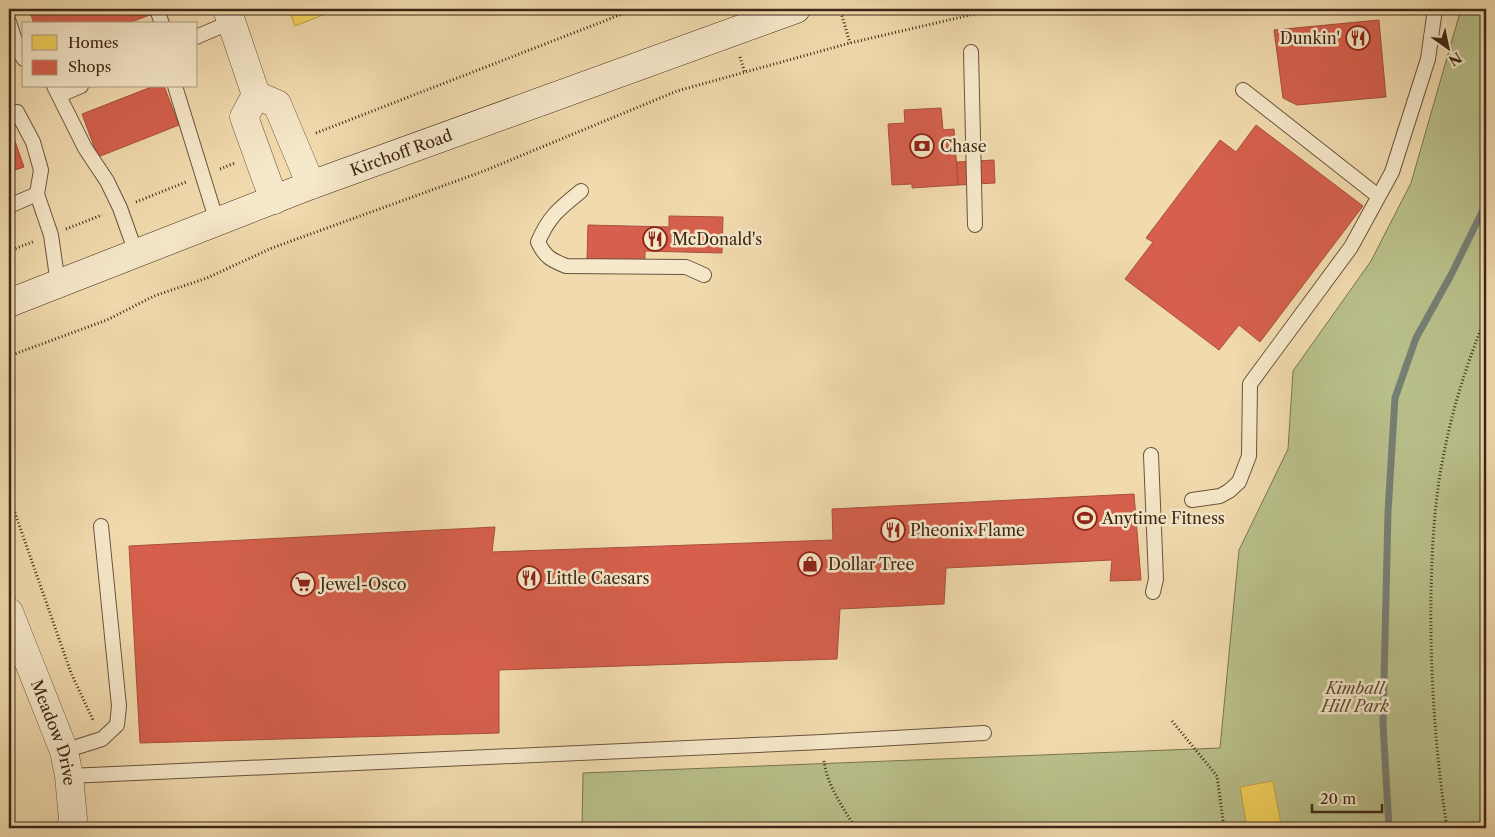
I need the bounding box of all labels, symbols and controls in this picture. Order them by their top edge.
legend [22,22,198,88]
north arrow [1422,22,1472,72]
restaurant icon: Dunkin' [1345,25,1371,51]
place label: Dunkin' [1280,28,1340,48]
text: Homes [68,33,119,52]
text: N [1445,48,1465,70]
text: Shops [68,57,111,76]
street label: Kirchoff Road [347,125,455,180]
bank icon: Chase [909,133,935,159]
place label: Chase [940,136,987,156]
restaurant icon: McDonald's [642,226,668,252]
place label: McDonald's [672,229,762,249]
sports icon: Anytime Fitness [1072,505,1098,531]
place label: Anytime Fitness [1101,508,1225,528]
restaurant icon: Pheonix Flame [880,517,906,543]
place label: Pheonix Flame [910,520,1025,540]
shop icon: Dollar Tree [797,551,823,577]
place label: Dollar Tree [828,554,914,574]
restaurant icon: Little Caesars [516,565,542,591]
place label: Little Caesars [546,568,650,588]
supermarket icon: Jewel-Osco [290,571,316,597]
place label: Jewel-Osco [317,574,407,594]
street label: Meadow Drive [27,677,80,786]
park label: Kimball Hill Park [1319,678,1389,716]
scale bar [1312,782,1382,814]
text: 20 m [1320,789,1356,808]

